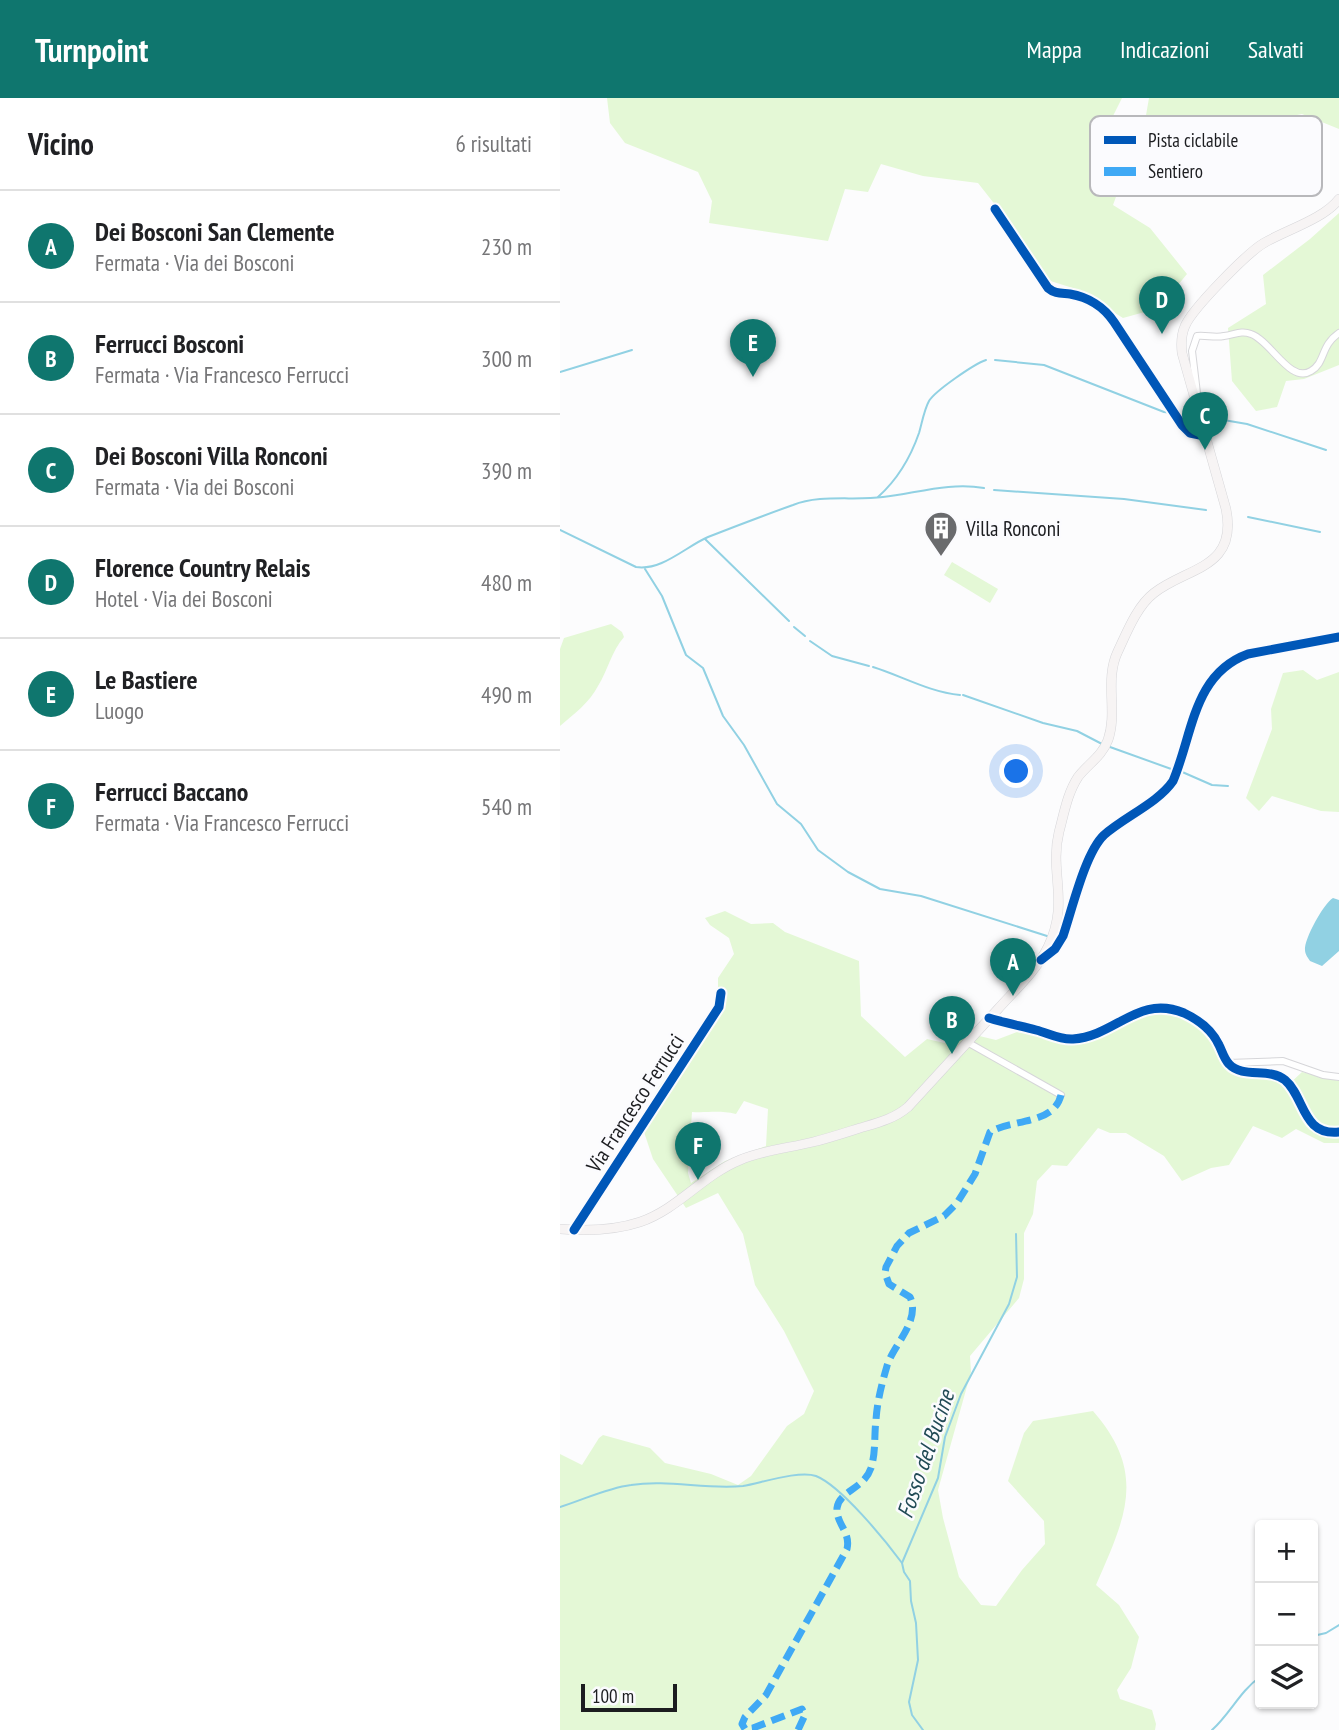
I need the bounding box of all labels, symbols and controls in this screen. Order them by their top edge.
text: Turnpoint [35,28,148,71]
text: Mappa [1027,34,1082,65]
text: Indicazioni [1120,34,1210,65]
text: Salvati [1248,34,1304,65]
legend [1090,116,1322,196]
text: Vicino [28,124,94,163]
text: Pista ciclabile [1148,128,1238,152]
text: 6 risultati [456,129,532,158]
text: Sentiero [1148,159,1203,183]
text: Dei Bosconi San Clemente [95,215,335,248]
text: A [45,232,57,261]
text: 230 m [481,232,532,261]
text: Fermata · Via dei Bosconi [95,248,295,277]
pin: D [1139,276,1185,334]
pin: E [730,319,776,377]
text: Ferrucci Bosconi [95,327,244,360]
text: B [45,344,57,373]
text: 300 m [481,344,532,373]
text: Fermata · Via Francesco Ferrucci [95,360,349,389]
pin: C [1182,392,1228,450]
text: Dei Bosconi Villa Ronconi [95,439,328,472]
text: C [46,456,56,485]
text: 390 m [481,456,532,485]
text: Fermata · Via dei Bosconi [95,472,295,501]
building icon: Villa Ronconi [922,509,960,558]
place label: Villa Ronconi [965,515,1060,542]
text: Florence Country Relais [95,551,310,584]
text: D [45,568,57,597]
text: 480 m [481,568,532,597]
text: Hotel · Via dei Bosconi [95,584,273,613]
text: Le Bastiere [95,663,198,696]
text: E [46,680,56,709]
text: 490 m [481,680,532,709]
text: Luogo [95,696,144,725]
your location [999,754,1033,788]
text: Ferrucci Baccano [95,775,248,808]
text: F [46,792,56,821]
text: 540 m [481,792,532,821]
text: Fermata · Via Francesco Ferrucci [95,808,349,837]
pin: A [990,938,1036,996]
pin: B [929,996,975,1054]
street label: Via Francesco Ferrucci [580,1029,690,1178]
pin: F [675,1122,721,1180]
water label: Fosso del Bucine [890,1385,961,1522]
map controls [1255,1520,1318,1709]
button: + [1255,1520,1318,1583]
button: − [1255,1583,1318,1646]
button: layers [1255,1646,1318,1709]
scale bar [581,1681,677,1713]
text: 100 m [592,1684,634,1708]

